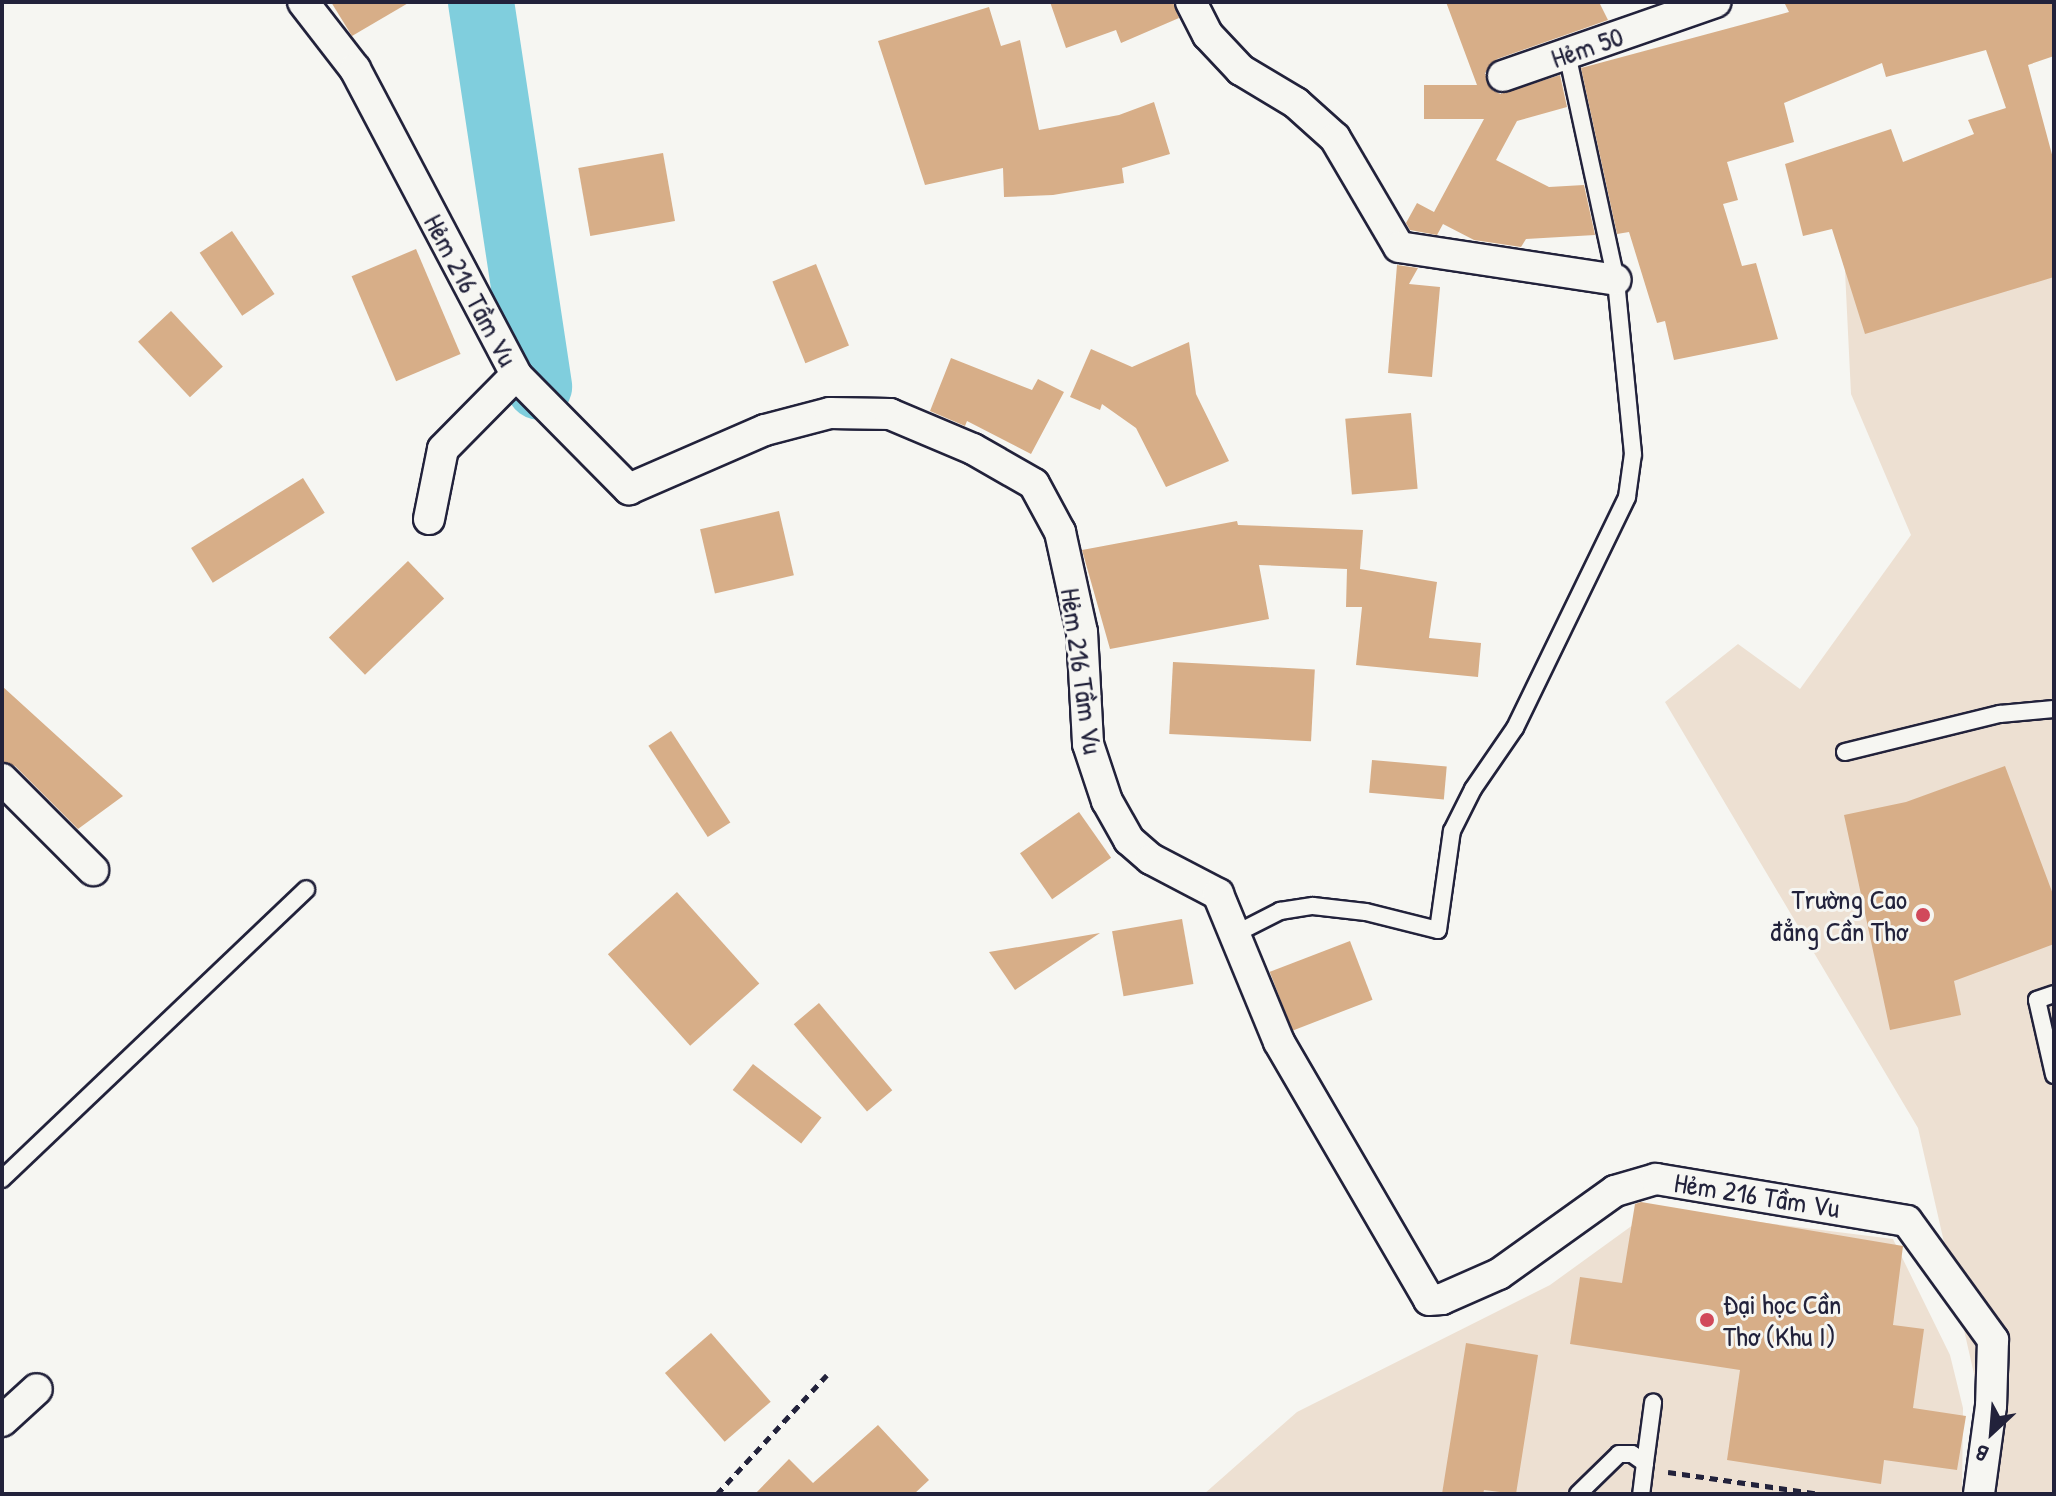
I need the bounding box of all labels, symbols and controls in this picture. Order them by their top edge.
street label: Hẻm 50 [1546,19,1628,75]
street label: Hẻm 216 Tầm Vu [417,208,525,372]
street label: Hẻm 216 Tầm Vu [1054,586,1110,756]
place label: Trường Cao đẳng Cần Thơ [1770,882,1907,948]
marker: Trường Cao đẳng Cần Thơ [1914,906,1932,924]
street label: Hẻm 216 Tầm Vu [1672,1165,1842,1225]
place label: Đại học Cần Thơ (Khu I) [1723,1287,1841,1353]
marker: Đại học Cần Thơ (Khu I) [1698,1311,1716,1329]
north arrow [1952,1392,2032,1472]
text: B [1970,1438,1993,1469]

